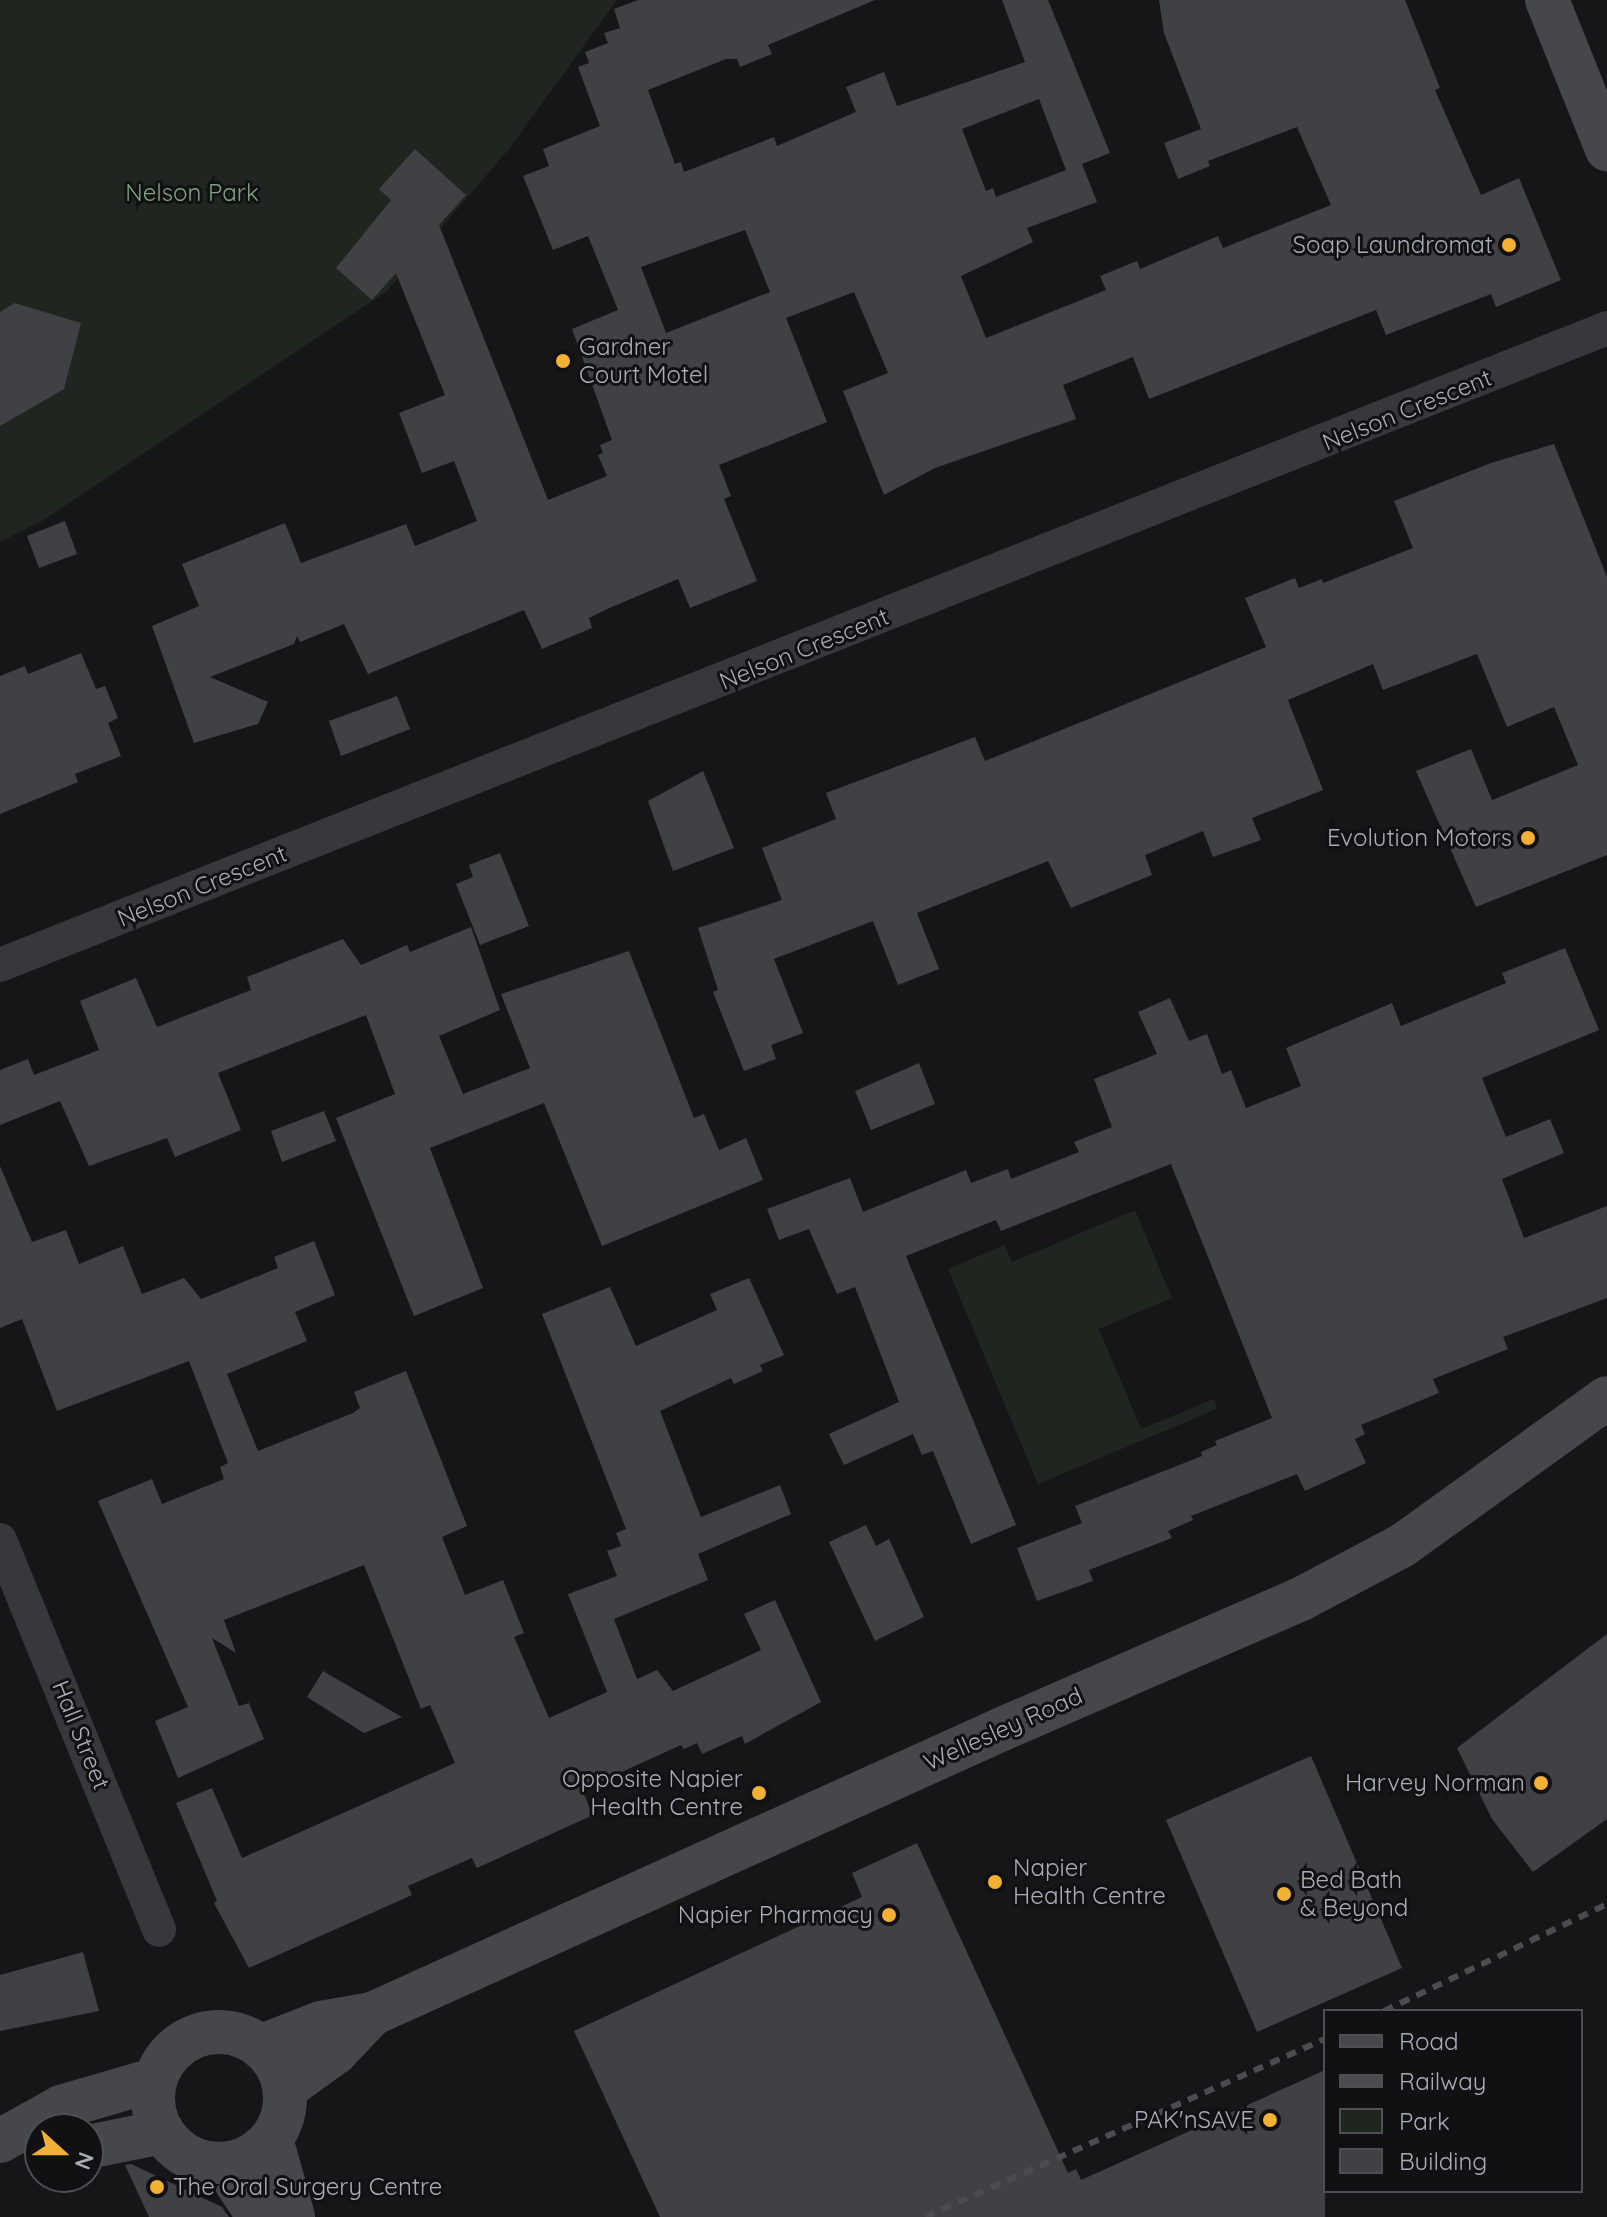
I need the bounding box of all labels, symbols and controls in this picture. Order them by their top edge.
park label: Nelson Park [125,179,259,207]
place label: Soap Laundromat [1292,231,1493,259]
marker: Soap Laundromat [1500,236,1518,254]
place label: Gardner Court Motel [579,333,708,389]
marker: Gardner Court Motel [554,352,572,370]
street label: Nelson Crescent [1318,363,1496,457]
street label: Nelson Crescent [715,602,893,696]
place label: Evolution Motors [1327,824,1512,852]
marker: Evolution Motors [1519,829,1537,847]
street label: Nelson Crescent [113,839,291,933]
street label: Hall Street [46,1676,116,1794]
street label: Wellesley Road [919,1681,1087,1777]
place label: Opposite Napier Health Centre [562,1765,743,1821]
place label: Harvey Norman [1345,1769,1525,1797]
marker: Harvey Norman [1532,1774,1550,1792]
marker: Opposite Napier Health Centre [750,1784,768,1802]
place label: Napier Health Centre [1013,1854,1166,1910]
place label: Bed Bath & Beyond [1300,1866,1408,1922]
marker: Napier Health Centre [984,1871,1006,1893]
marker: Bed Bath & Beyond [1275,1885,1293,1903]
place label: Napier Pharmacy [678,1901,873,1929]
marker: Napier Pharmacy [880,1906,898,1924]
legend [1323,2009,1583,2193]
text: Road [1399,2026,1459,2056]
text: Railway [1399,2066,1486,2096]
place label: PAK'nSAVE [1134,2106,1254,2134]
text: Park [1399,2106,1450,2136]
marker: PAK'nSAVE [1261,2111,1279,2129]
north arrow [24,2113,104,2193]
text: Building [1399,2146,1487,2176]
text: N [69,2148,101,2173]
place label: The Oral Surgery Centre [173,2173,442,2201]
marker: The Oral Surgery Centre [148,2178,166,2196]

